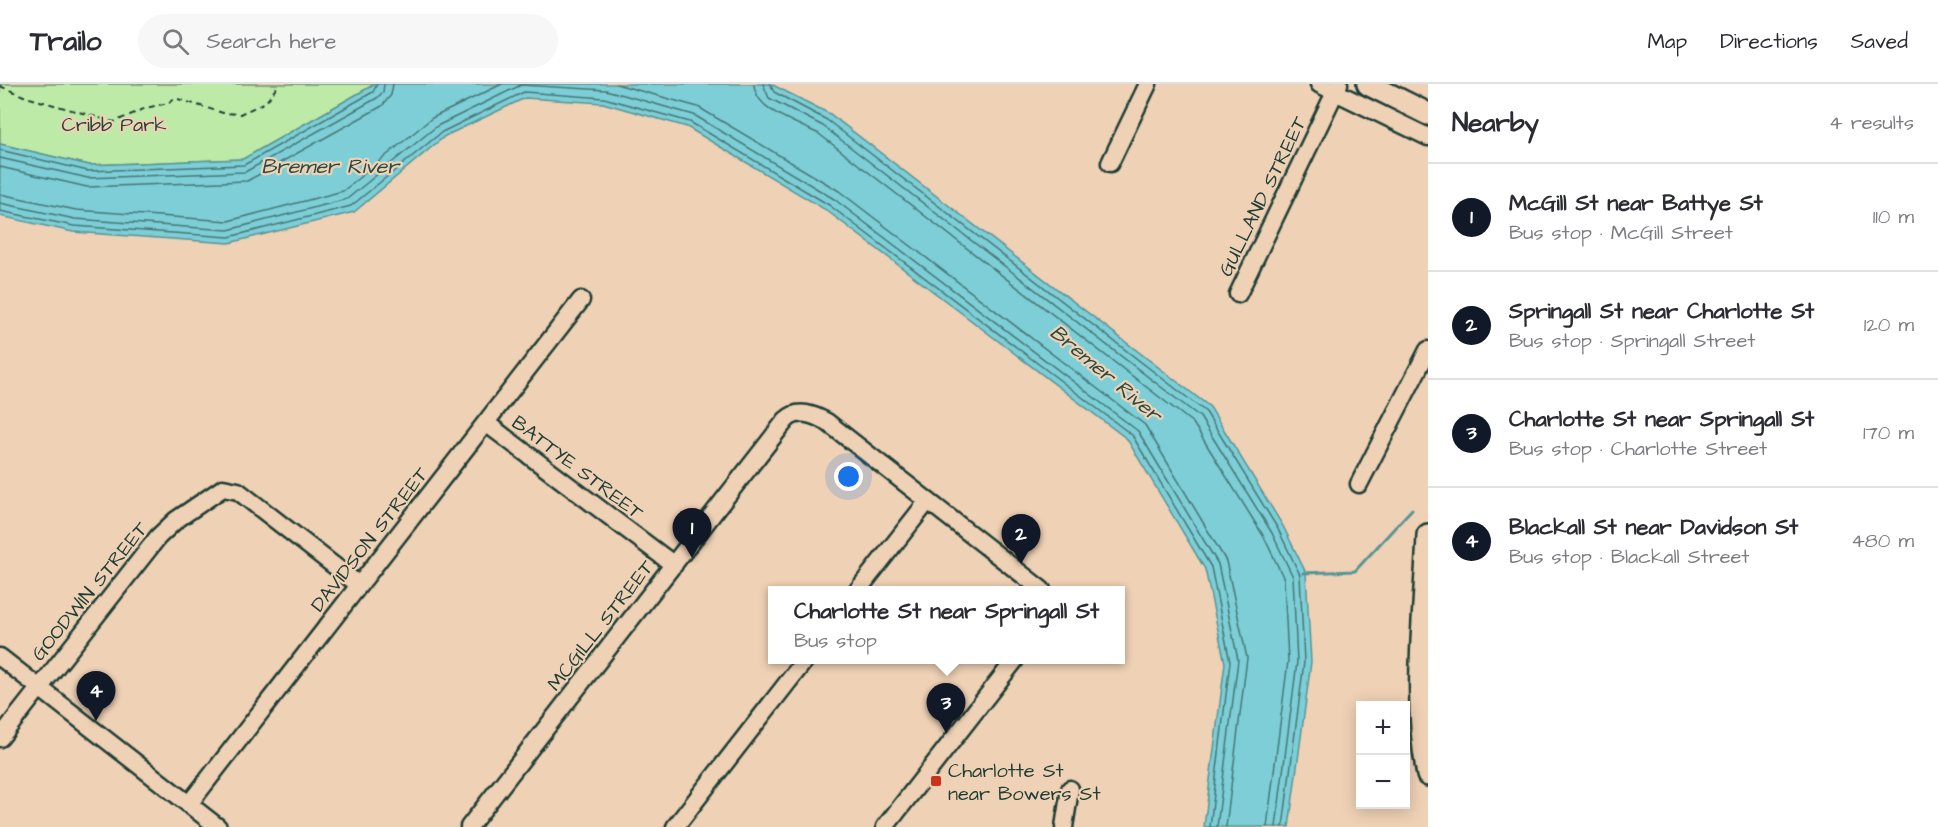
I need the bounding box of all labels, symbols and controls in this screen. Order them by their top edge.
search box [138,14,558,68]
text: Trailo [30,22,102,61]
icon: search [159,25,192,58]
text: Search here [207,26,336,57]
text: Map [1647,27,1687,56]
text: Directions [1720,27,1818,56]
text: Saved [1851,27,1908,56]
text: Nearby [1452,105,1539,141]
text: 4 results [1829,109,1914,137]
park label: Cribb Park [62,111,166,139]
street label: GULLAND STREET [1212,111,1314,281]
water label: Bremer River [261,152,401,181]
text: McGill St near Battye St [1509,188,1763,219]
text: 1 [1470,203,1473,231]
text: 110 m [1873,203,1914,231]
text: Bus stop · McGill Street [1509,219,1733,247]
text: Springall St near Charlotte St [1509,296,1814,327]
text: 2 [1466,311,1477,339]
text: 120 m [1864,311,1914,339]
water label: Bremer River [1044,318,1170,430]
text: Bus stop · Springall Street [1509,327,1755,355]
text: Charlotte St near Springall St [1509,404,1814,435]
street label: BATTYE STREET [506,409,649,527]
text: 3 [1466,419,1477,447]
text: 170 m [1863,419,1914,447]
text: Bus stop · Charlotte Street [1509,435,1767,463]
street label: DAVIDSON STREET [304,461,436,618]
your location [834,462,863,491]
pin: 1 [672,508,712,558]
text: Blackall St near Davidson St [1509,512,1798,543]
pin: 2 [1002,514,1040,564]
street label: GOODWIN STREET [25,516,155,667]
text: 4 [1465,527,1478,555]
text: 480 m [1851,527,1914,555]
text: Bus stop · Blackall Street [1509,543,1749,571]
street label: MCGILL STREET [541,554,661,697]
popup [768,586,1125,664]
text: Charlotte St near Springall St [794,596,1099,627]
text: Bus stop [794,627,877,655]
pin: 4 [76,672,116,721]
pin: 3 [926,684,966,733]
map controls [1356,701,1410,809]
button: + [1356,701,1410,755]
button: − [1356,755,1410,809]
place label: Charlotte St near Bowers St [948,757,1101,808]
marker: Charlotte St near Bowers St [929,774,943,788]

